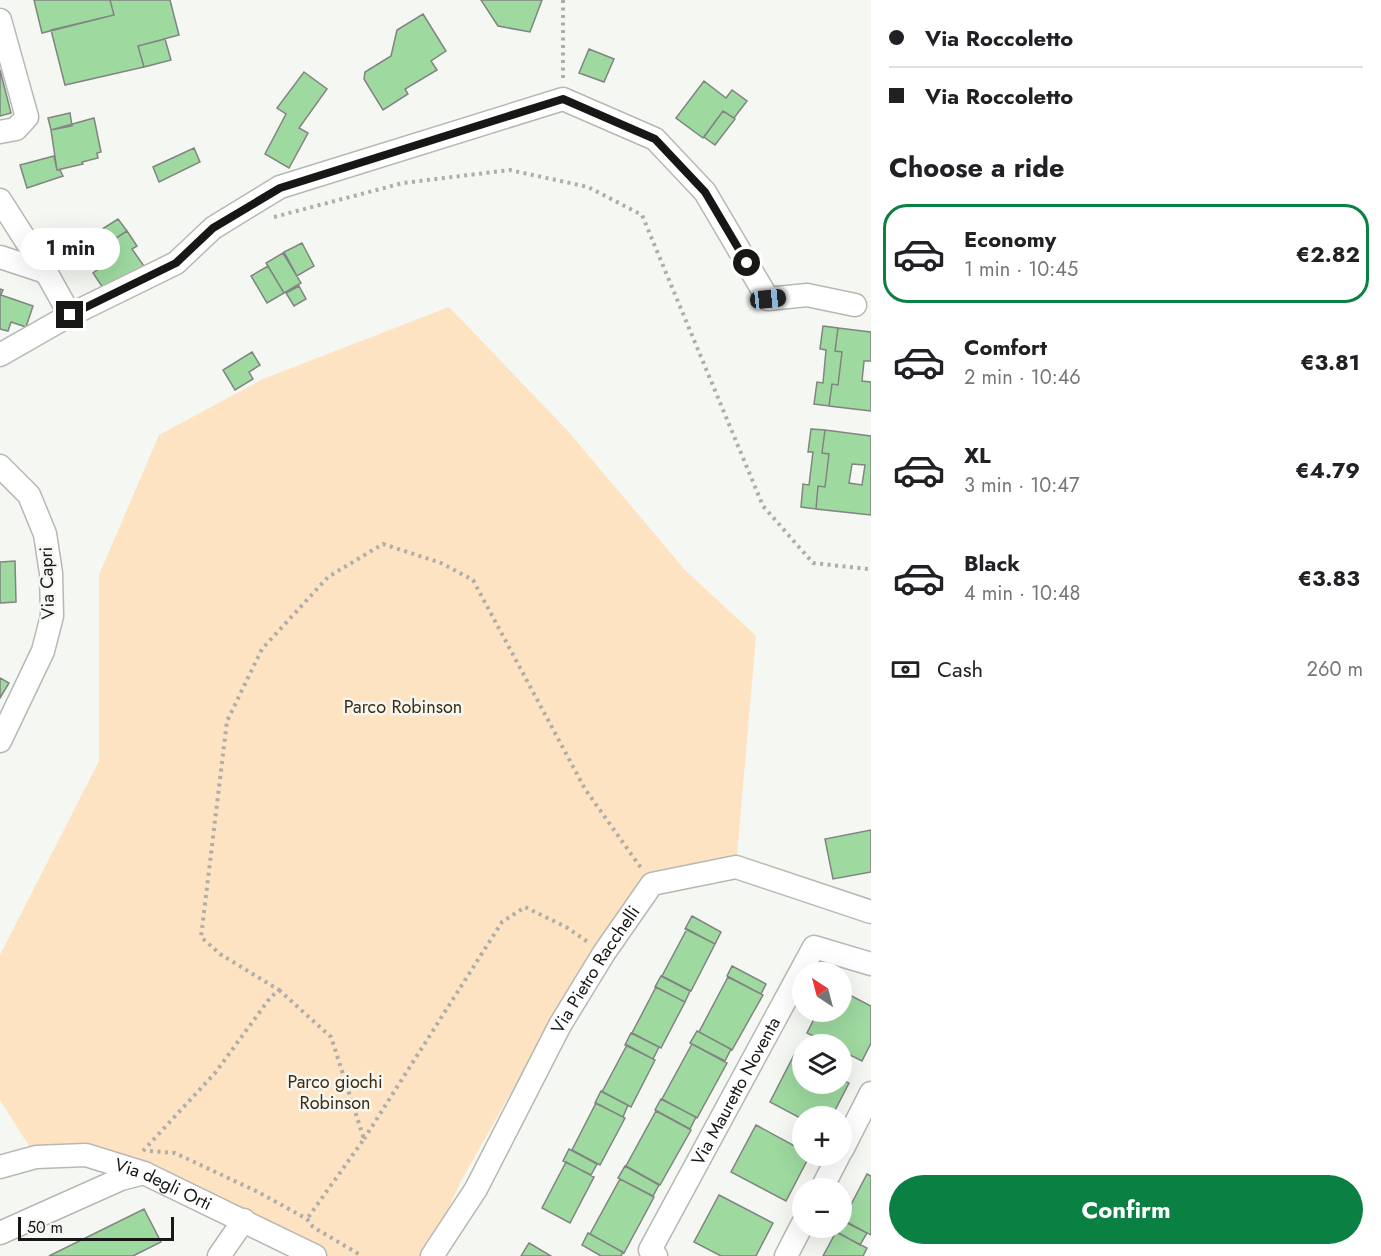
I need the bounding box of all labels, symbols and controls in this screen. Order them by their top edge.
text: Via Roccoletto [925,22,1073,54]
text: Via Roccoletto [925,80,1073,112]
text: Choose a ride [889,148,1064,187]
text: Economy [964,223,1056,255]
icon: car [892,227,946,281]
callout: 1 min [20,228,119,270]
text: 1 min [46,234,95,263]
text: €2.82 [1296,238,1360,270]
route start [733,249,760,276]
text: 1 min · 10:45 [964,255,1078,284]
car [749,288,787,310]
route end [56,301,83,328]
text: Comfort [964,331,1047,363]
icon: car [892,335,946,389]
text: €3.81 [1300,346,1360,378]
text: 2 min · 10:46 [964,363,1081,392]
text: XL [964,439,991,471]
icon: car [892,443,946,497]
text: €4.79 [1295,454,1360,486]
text: 3 min · 10:47 [964,471,1079,500]
street label: Via Capri [33,546,61,620]
text: Black [964,547,1020,579]
icon: car [892,551,946,605]
text: €3.83 [1298,562,1360,594]
text: 4 min · 10:48 [964,579,1081,608]
icon: cash [889,653,922,686]
text: Cash [937,653,983,685]
text: 260 m [1307,655,1363,684]
park label: Parco Robinson [344,694,462,720]
street label: Via Pietro Racchelli [545,900,646,1038]
north arrow [792,962,852,1022]
map controls [792,962,852,1238]
street label: Via Mauretto Noventa [685,1012,787,1170]
button: layers [792,1034,852,1094]
park label: Parco giochi Robinson [287,1069,383,1116]
button: + [792,1106,852,1166]
street label: Via degli Orti [111,1152,216,1217]
button: Confirm [889,1175,1363,1244]
button: − [792,1178,852,1238]
scale bar [18,1214,174,1242]
text: 50 m [27,1216,63,1239]

